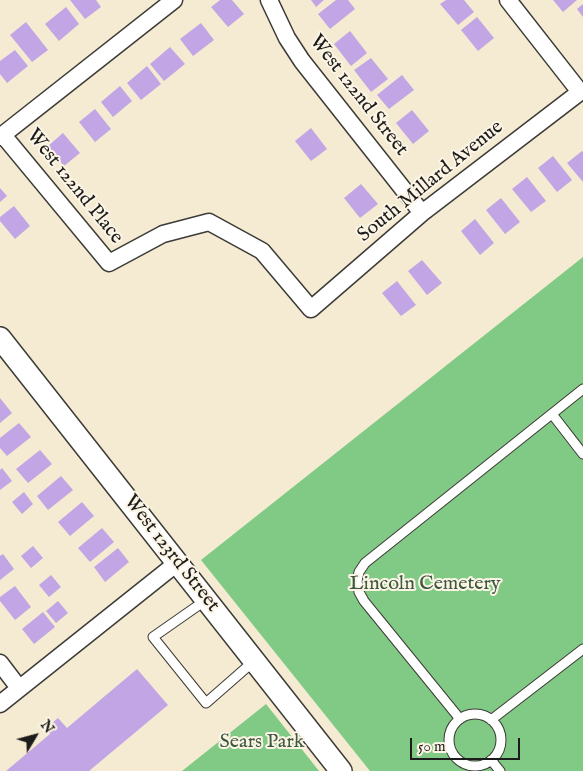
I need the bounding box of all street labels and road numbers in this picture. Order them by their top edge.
street label: West 122nd Street [303,31,413,161]
street label: South Millard Avenue [353,116,509,248]
street label: West 122nd Place [20,125,128,249]
street label: West 123rd Street [118,491,224,617]

